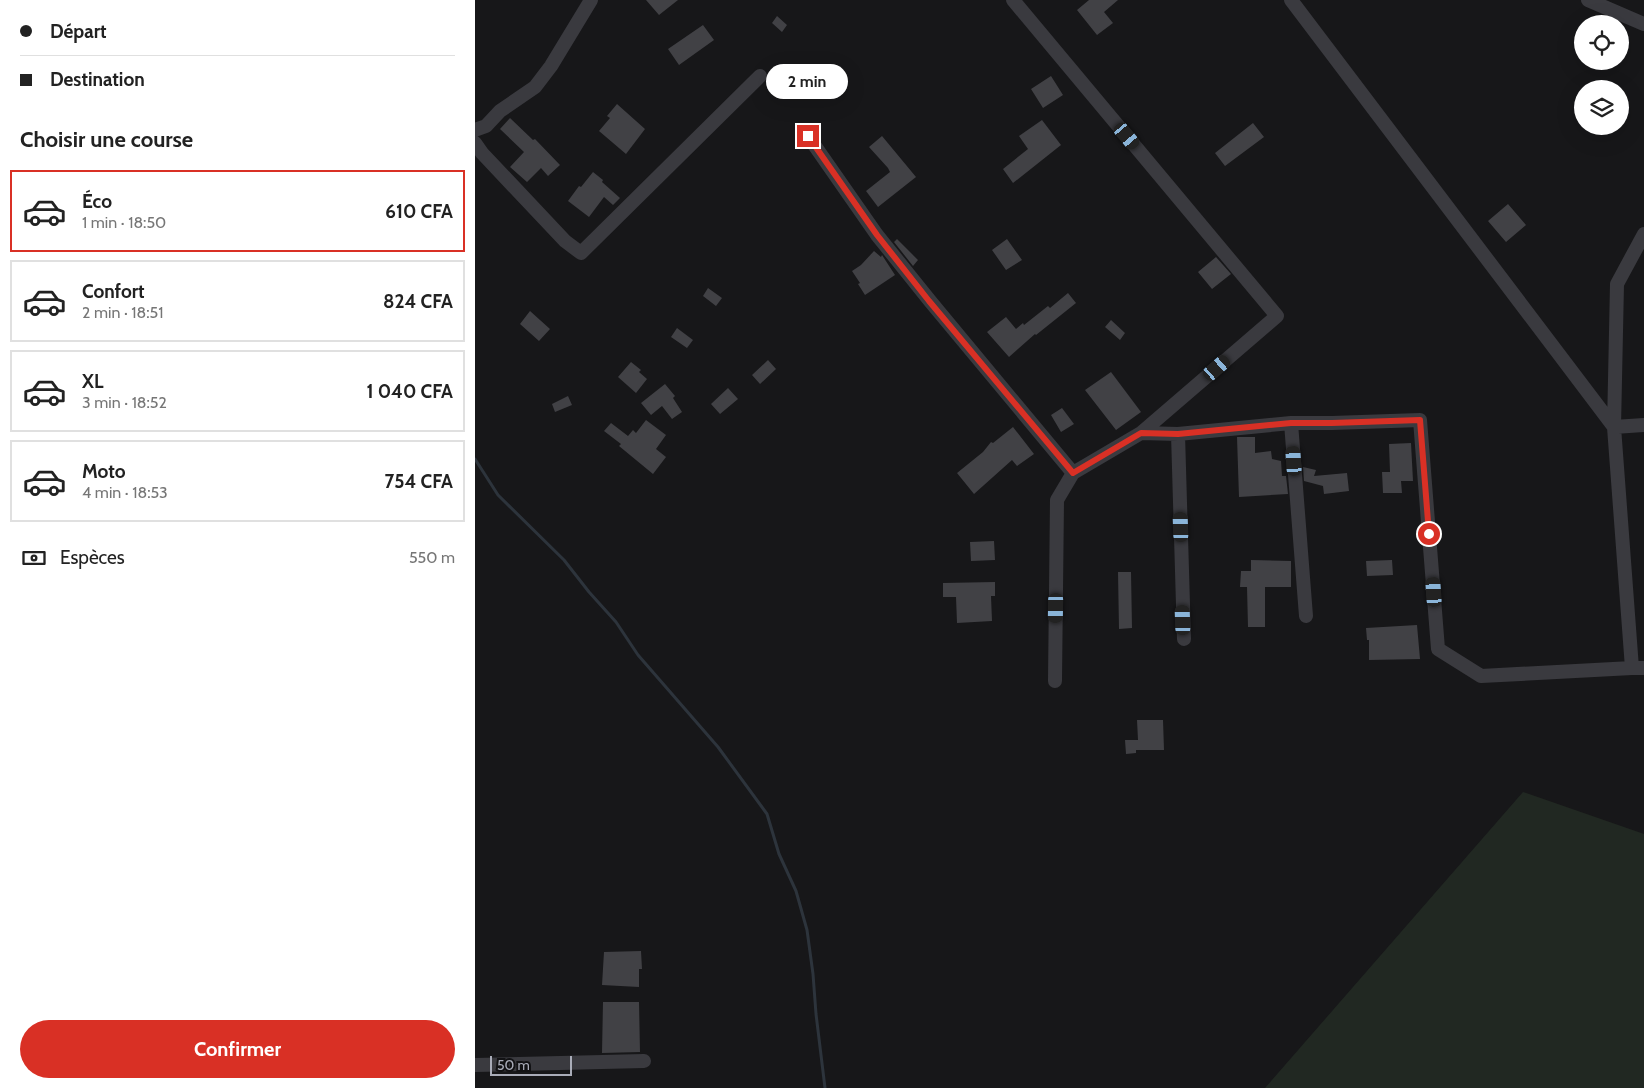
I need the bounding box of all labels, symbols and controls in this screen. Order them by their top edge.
map controls [1574,15,1629,135]
button: locate [1574,15,1629,70]
text: Départ [50,20,107,43]
callout: 2 min [767,64,849,98]
text: Destination [50,68,145,91]
text: 2 min [788,72,826,91]
button: layers [1574,80,1629,135]
car [1111,120,1142,152]
route end [797,125,819,147]
text: Choisir une course [20,126,193,153]
icon: car [22,189,67,234]
text: Éco [82,190,112,213]
text: 610 CFA [385,200,453,223]
text: 1 min · 18:50 [82,213,166,232]
icon: car [22,279,67,324]
text: Confort [82,280,145,303]
text: 824 CFA [383,290,453,313]
text: 2 min · 18:51 [82,303,163,322]
car [1200,352,1233,384]
icon: car [22,369,67,414]
text: XL [82,370,103,393]
text: 1 040 CFA [366,380,453,403]
text: 3 min · 18:52 [82,393,167,412]
car [1285,446,1302,476]
icon: car [22,459,67,504]
text: Moto [82,460,126,483]
text: 754 CFA [385,470,453,493]
text: 4 min · 18:53 [82,483,168,502]
car [1172,512,1189,542]
route start [1418,523,1440,545]
icon: cash [20,544,48,572]
text: Espèces [60,546,125,569]
text: 550 m [409,548,455,567]
car [1425,577,1442,607]
car [1048,593,1063,623]
car [1174,605,1191,635]
button: Confirmer [20,1020,455,1078]
scale bar [490,1053,573,1076]
text: 50 m [497,1056,530,1074]

